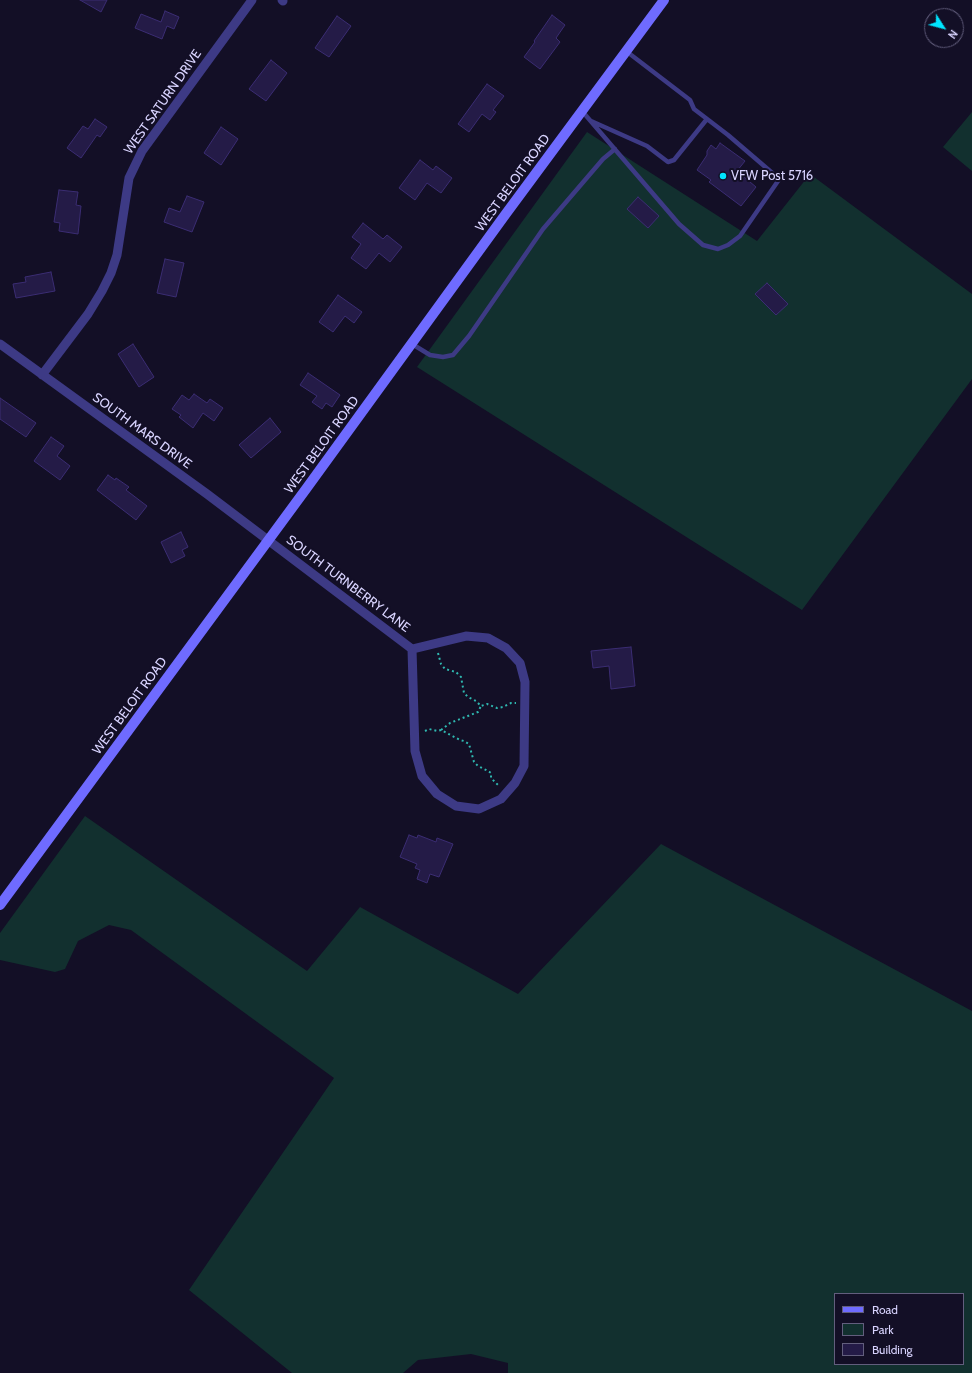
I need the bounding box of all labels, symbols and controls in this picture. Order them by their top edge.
north arrow [924,8,964,48]
text: N [945,27,961,42]
street label: WEST SATURN DRIVE [121,47,205,157]
street label: WEST BELOIT ROAD [472,131,554,235]
place label: VFW Post 5716 [731,168,813,184]
marker: VFW Post 5716 [718,171,728,181]
street label: SOUTH MARS DRIVE [89,390,195,472]
street label: WEST BELOIT ROAD [281,393,363,497]
street label: SOUTH TURNBERRY LANE [283,532,413,636]
street label: WEST BELOIT ROAD [89,654,171,758]
legend [834,1293,964,1365]
text: Road [872,1302,898,1317]
text: Park [872,1322,894,1337]
text: Building [872,1342,913,1357]

